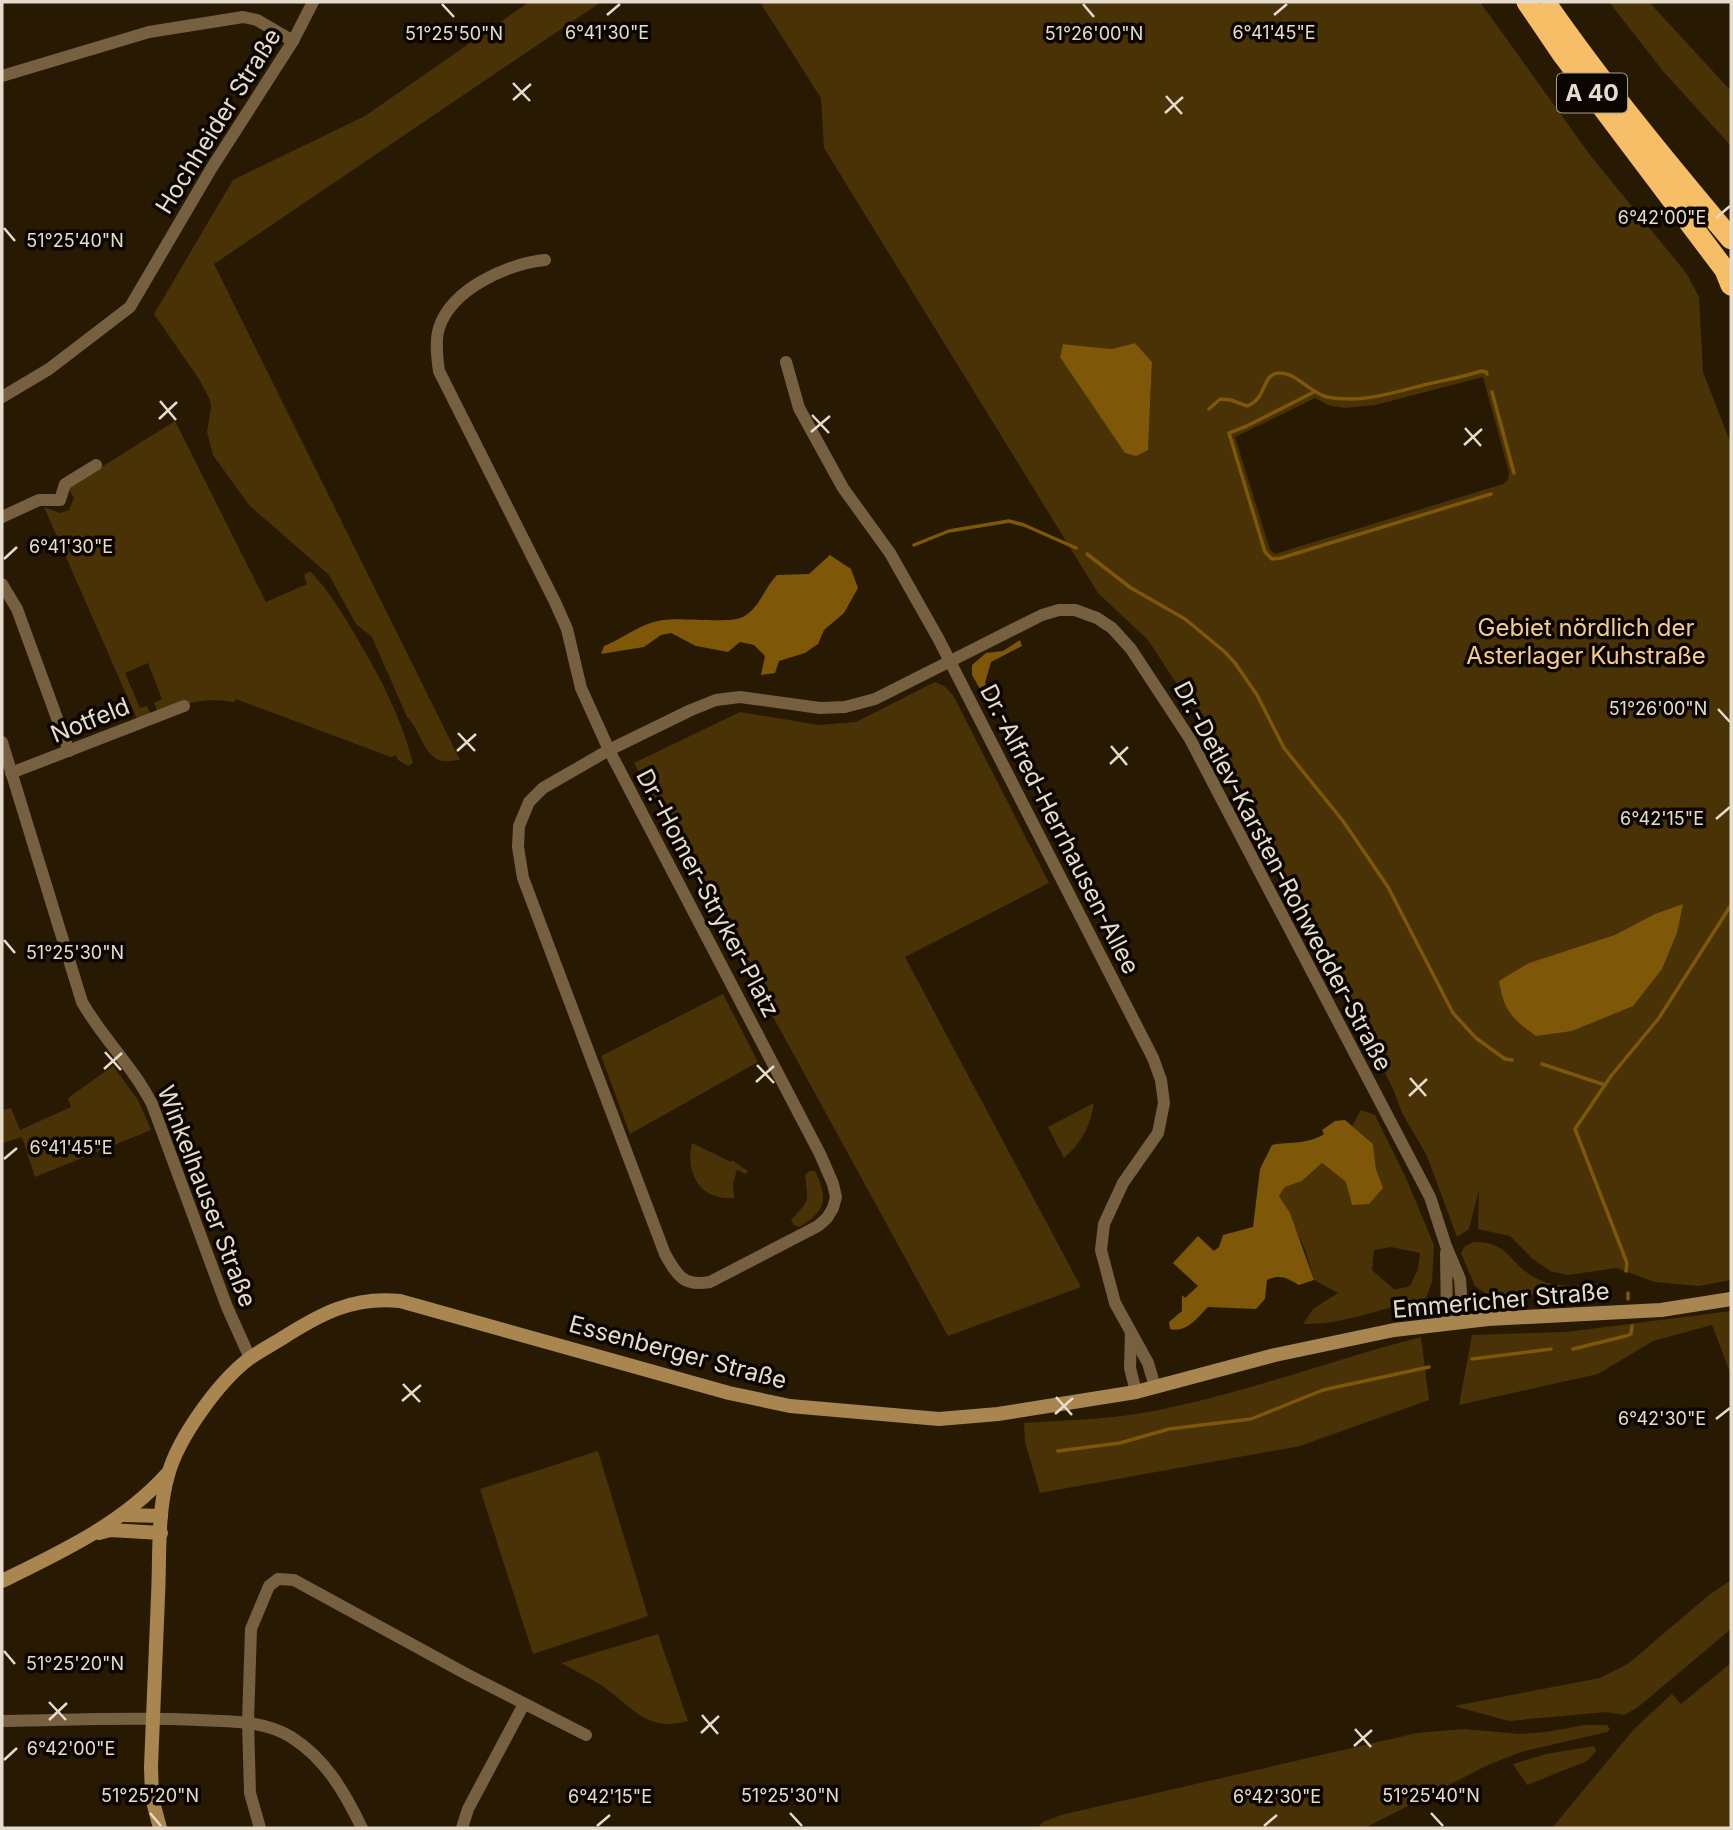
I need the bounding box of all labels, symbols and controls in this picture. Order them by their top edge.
text: 6°41'30"E [565,22,649,43]
text: 6°41'45"E [1232,22,1316,43]
street label: Hochheider Straße [149,23,287,219]
text: 51°25'50"N [405,23,503,44]
text: 51°26'00"N [1045,23,1143,44]
road number: A 40 [1557,74,1627,113]
text: 6°42'00"E [1618,207,1706,228]
text: 51°25'40"N [26,230,124,251]
text: 6°41'30"E [29,536,113,557]
park label: Gebiet nördlich der Asterlager Kuhstraße [1466,613,1706,670]
street label: Dr.-Detlev-Karsten-Rohwedder-Straße [1168,676,1398,1076]
street label: Dr.-Alfred-Herrhausen-Allee [974,679,1146,979]
street label: Notfeld [46,691,134,749]
text: 51°26'00"N [1609,698,1707,719]
street label: Dr.-Homer-Stryker-Platz [630,764,786,1022]
text: 6°42'15"E [1620,808,1704,829]
text: 51°25'30"N [26,942,124,963]
street label: Winkelhauser Straße [151,1081,263,1311]
text: 6°41'45"E [29,1137,113,1158]
street label: Emmericher Straße [1391,1276,1611,1324]
street label: Essenberger Straße [566,1309,790,1395]
text: 6°42'30"E [1618,1408,1706,1429]
text: 51°25'20"N [26,1653,124,1674]
text: 6°42'00"E [27,1738,115,1759]
text: 51°25'20"N [101,1785,199,1806]
text: 51°25'30"N [741,1785,839,1806]
text: 51°25'40"N [1382,1785,1480,1806]
text: 6°42'15"E [568,1786,652,1807]
text: 6°42'30"E [1233,1786,1321,1807]

